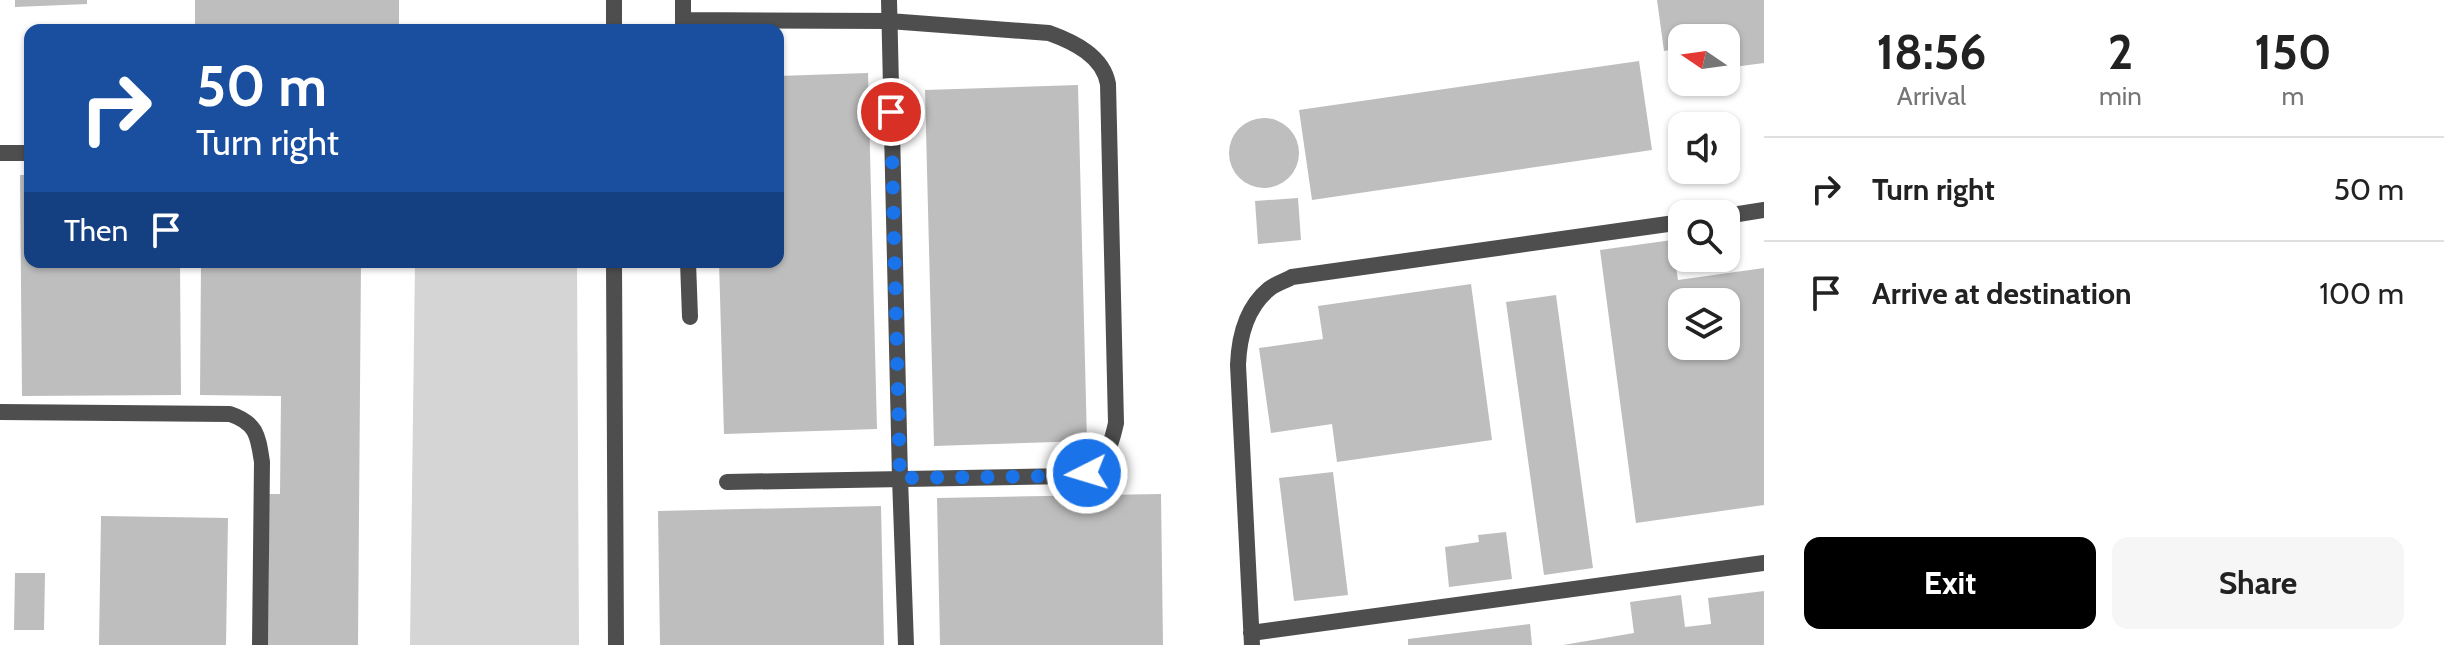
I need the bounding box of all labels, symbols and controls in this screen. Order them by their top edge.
text: 18:56 [1876,23,1987,81]
text: 2 [2108,23,2133,81]
text: 150 [2254,23,2332,81]
north arrow [1668,24,1740,96]
map controls [1668,24,1740,360]
text: 50 m [196,52,327,120]
icon: right [64,56,168,160]
pin [857,78,925,146]
text: Arrival [1897,80,1966,112]
text: min [2099,80,2142,112]
text: m [2281,80,2304,112]
icon: arrive [869,90,913,134]
button: sound [1668,112,1740,184]
text: Turn right [196,120,339,164]
icon: right [1804,167,1848,211]
text: Turn right [1872,171,1995,208]
text: 50 m [2334,171,2404,208]
button: search [1668,200,1740,272]
icon: arrive [144,208,188,252]
text: Then [64,212,128,249]
icon: arrive [1804,271,1848,315]
text: Arrive at destination [1872,275,2132,312]
text: 100 m [2319,275,2404,312]
button: layers [1668,288,1740,360]
position arrow [1045,431,1129,515]
button: Exit [1804,537,2096,629]
button: Share [2112,537,2404,629]

